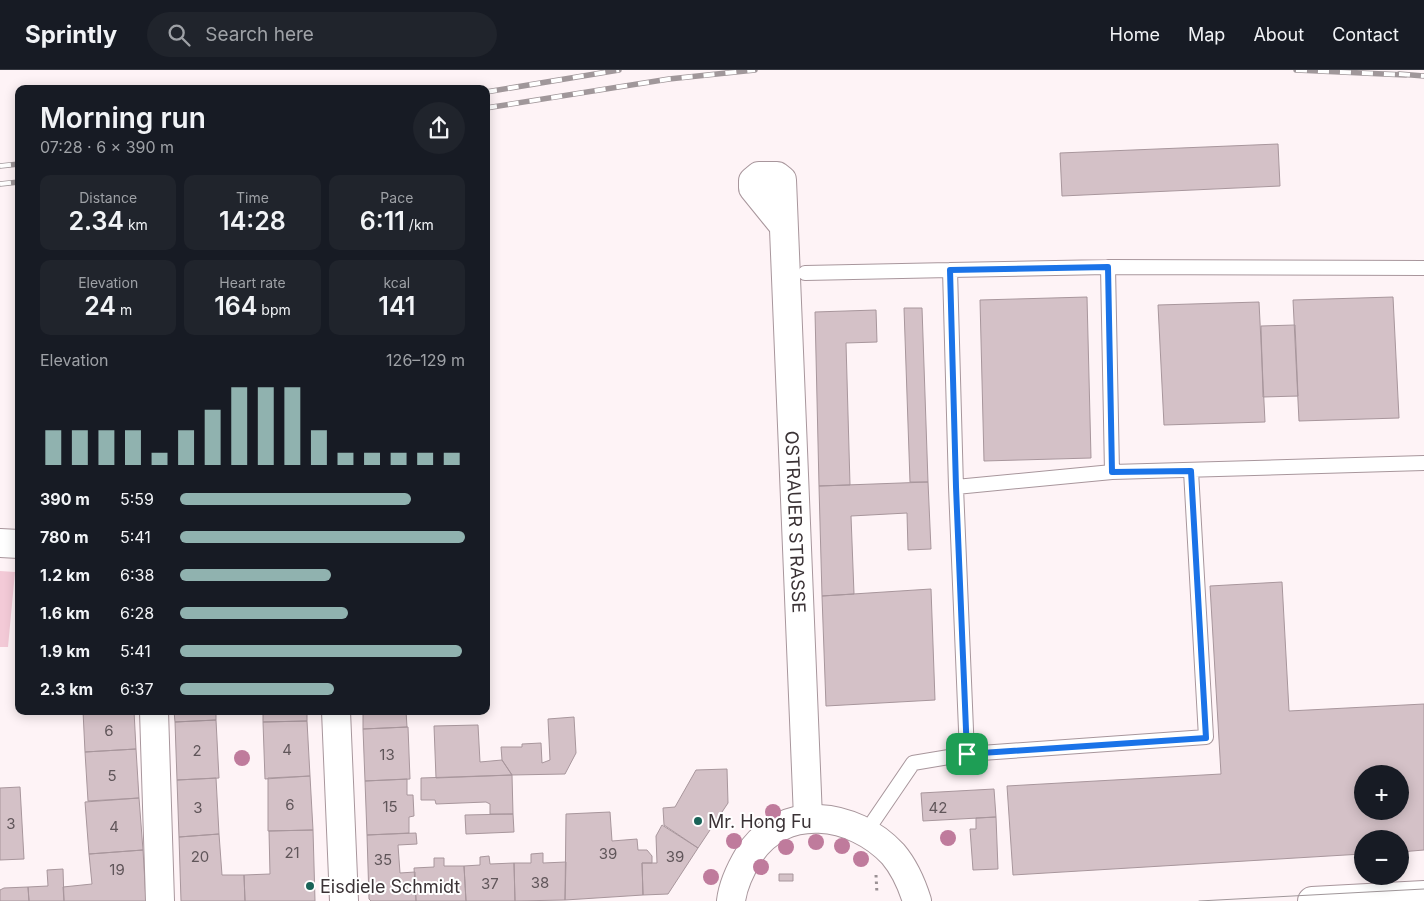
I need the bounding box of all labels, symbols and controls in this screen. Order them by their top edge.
search box [147,12,497,57]
text: Sprintly [25,20,117,49]
icon: search [165,21,193,49]
text: Search here [205,23,314,46]
text: Home [1110,24,1160,45]
text: Map [1188,24,1225,45]
text: About [1253,24,1304,45]
text: Contact [1332,24,1399,45]
text: Morning run [40,101,206,135]
button: share [413,102,465,154]
text: 07:28 · 6 × 390 m [40,137,174,157]
text: Distance [79,189,137,206]
text: Time [236,189,269,206]
text: Pace [380,189,413,206]
text: 2.34 [68,206,124,236]
text: 14:28 [219,206,286,236]
text: 6:11 [360,206,405,236]
text: km [124,216,148,233]
text: /km [405,216,434,233]
text: Elevation [78,274,138,291]
text: Heart rate [219,274,286,291]
text: kcal [383,274,410,291]
text: 24 [84,291,116,321]
text: 164 [214,291,257,321]
text: 141 [378,291,415,321]
text: m [116,301,132,318]
text: bpm [257,301,291,318]
text: Elevation [40,350,109,370]
text: 126–129 m [386,350,465,370]
street label: OSTRAUER STRASSE [782,430,810,614]
text: 390 m [40,489,90,509]
text: 5:59 [120,489,154,509]
text: 780 m [40,527,89,547]
text: 5:41 [120,527,151,547]
text: 1.2 km [40,565,90,585]
text: 6:38 [120,565,154,585]
text: 1.6 km [40,603,90,623]
text: 6:28 [120,603,154,623]
text: 1.9 km [40,641,90,661]
text: 5:41 [120,641,151,661]
text: 2.3 km [40,679,93,699]
text: 6:37 [120,679,153,699]
house number: 6 [104,721,114,740]
pin [946,733,988,775]
house number: 4 [282,740,292,759]
icon: arrive [953,740,981,768]
house number: 2 [192,741,202,760]
house number: 13 [379,745,395,764]
map controls [1354,765,1409,885]
button: + [1354,765,1409,820]
house number: 5 [107,766,117,785]
house number: 6 [285,795,295,814]
house number: 15 [382,797,398,816]
house number: 3 [193,798,203,817]
house number: 42 [929,798,947,817]
place label: Mr. Hong Fu [708,811,812,832]
house number: 3 [6,814,16,833]
marker: Mr. Hong Fu [692,815,704,827]
house number: 4 [109,817,119,836]
button: − [1354,830,1409,885]
house number: 21 [284,843,300,862]
house number: 39 [599,844,617,863]
house number: 20 [191,847,209,866]
house number: 39 [666,847,684,866]
house number: 35 [374,850,392,869]
house number: 19 [109,860,125,879]
house number: 38 [531,873,549,892]
house number: 37 [481,874,499,893]
place label: Eisdiele Schmidt [320,876,460,897]
marker: Eisdiele Schmidt [304,880,316,892]

